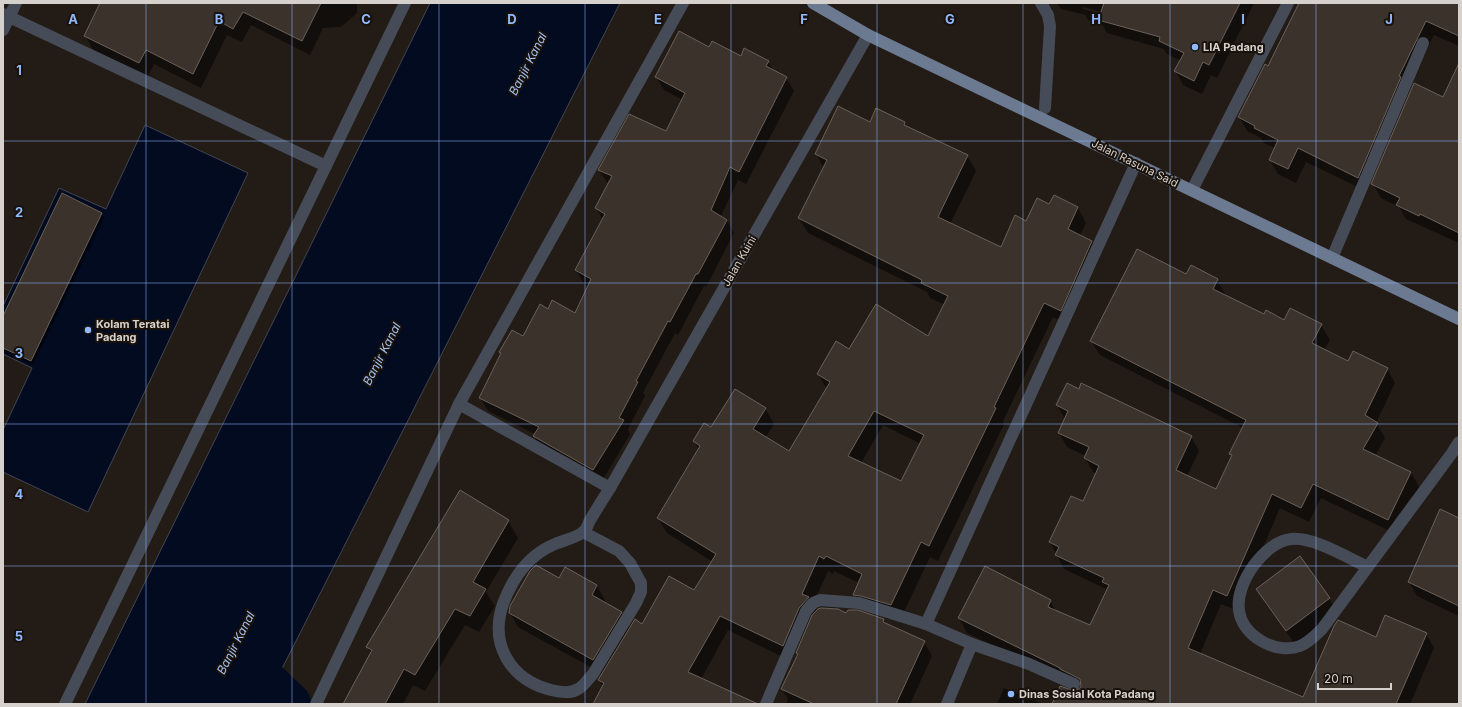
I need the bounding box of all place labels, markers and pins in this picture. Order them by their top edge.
place label: LIA Padang [1203,40,1264,54]
marker: LIA Padang [1190,42,1200,52]
place label: Kolam Teratai Padang [96,317,169,344]
marker: Kolam Teratai Padang [83,325,93,335]
place label: Dinas Sosial Kota Padang [1019,687,1155,701]
marker: Dinas Sosial Kota Padang [1006,689,1016,699]

